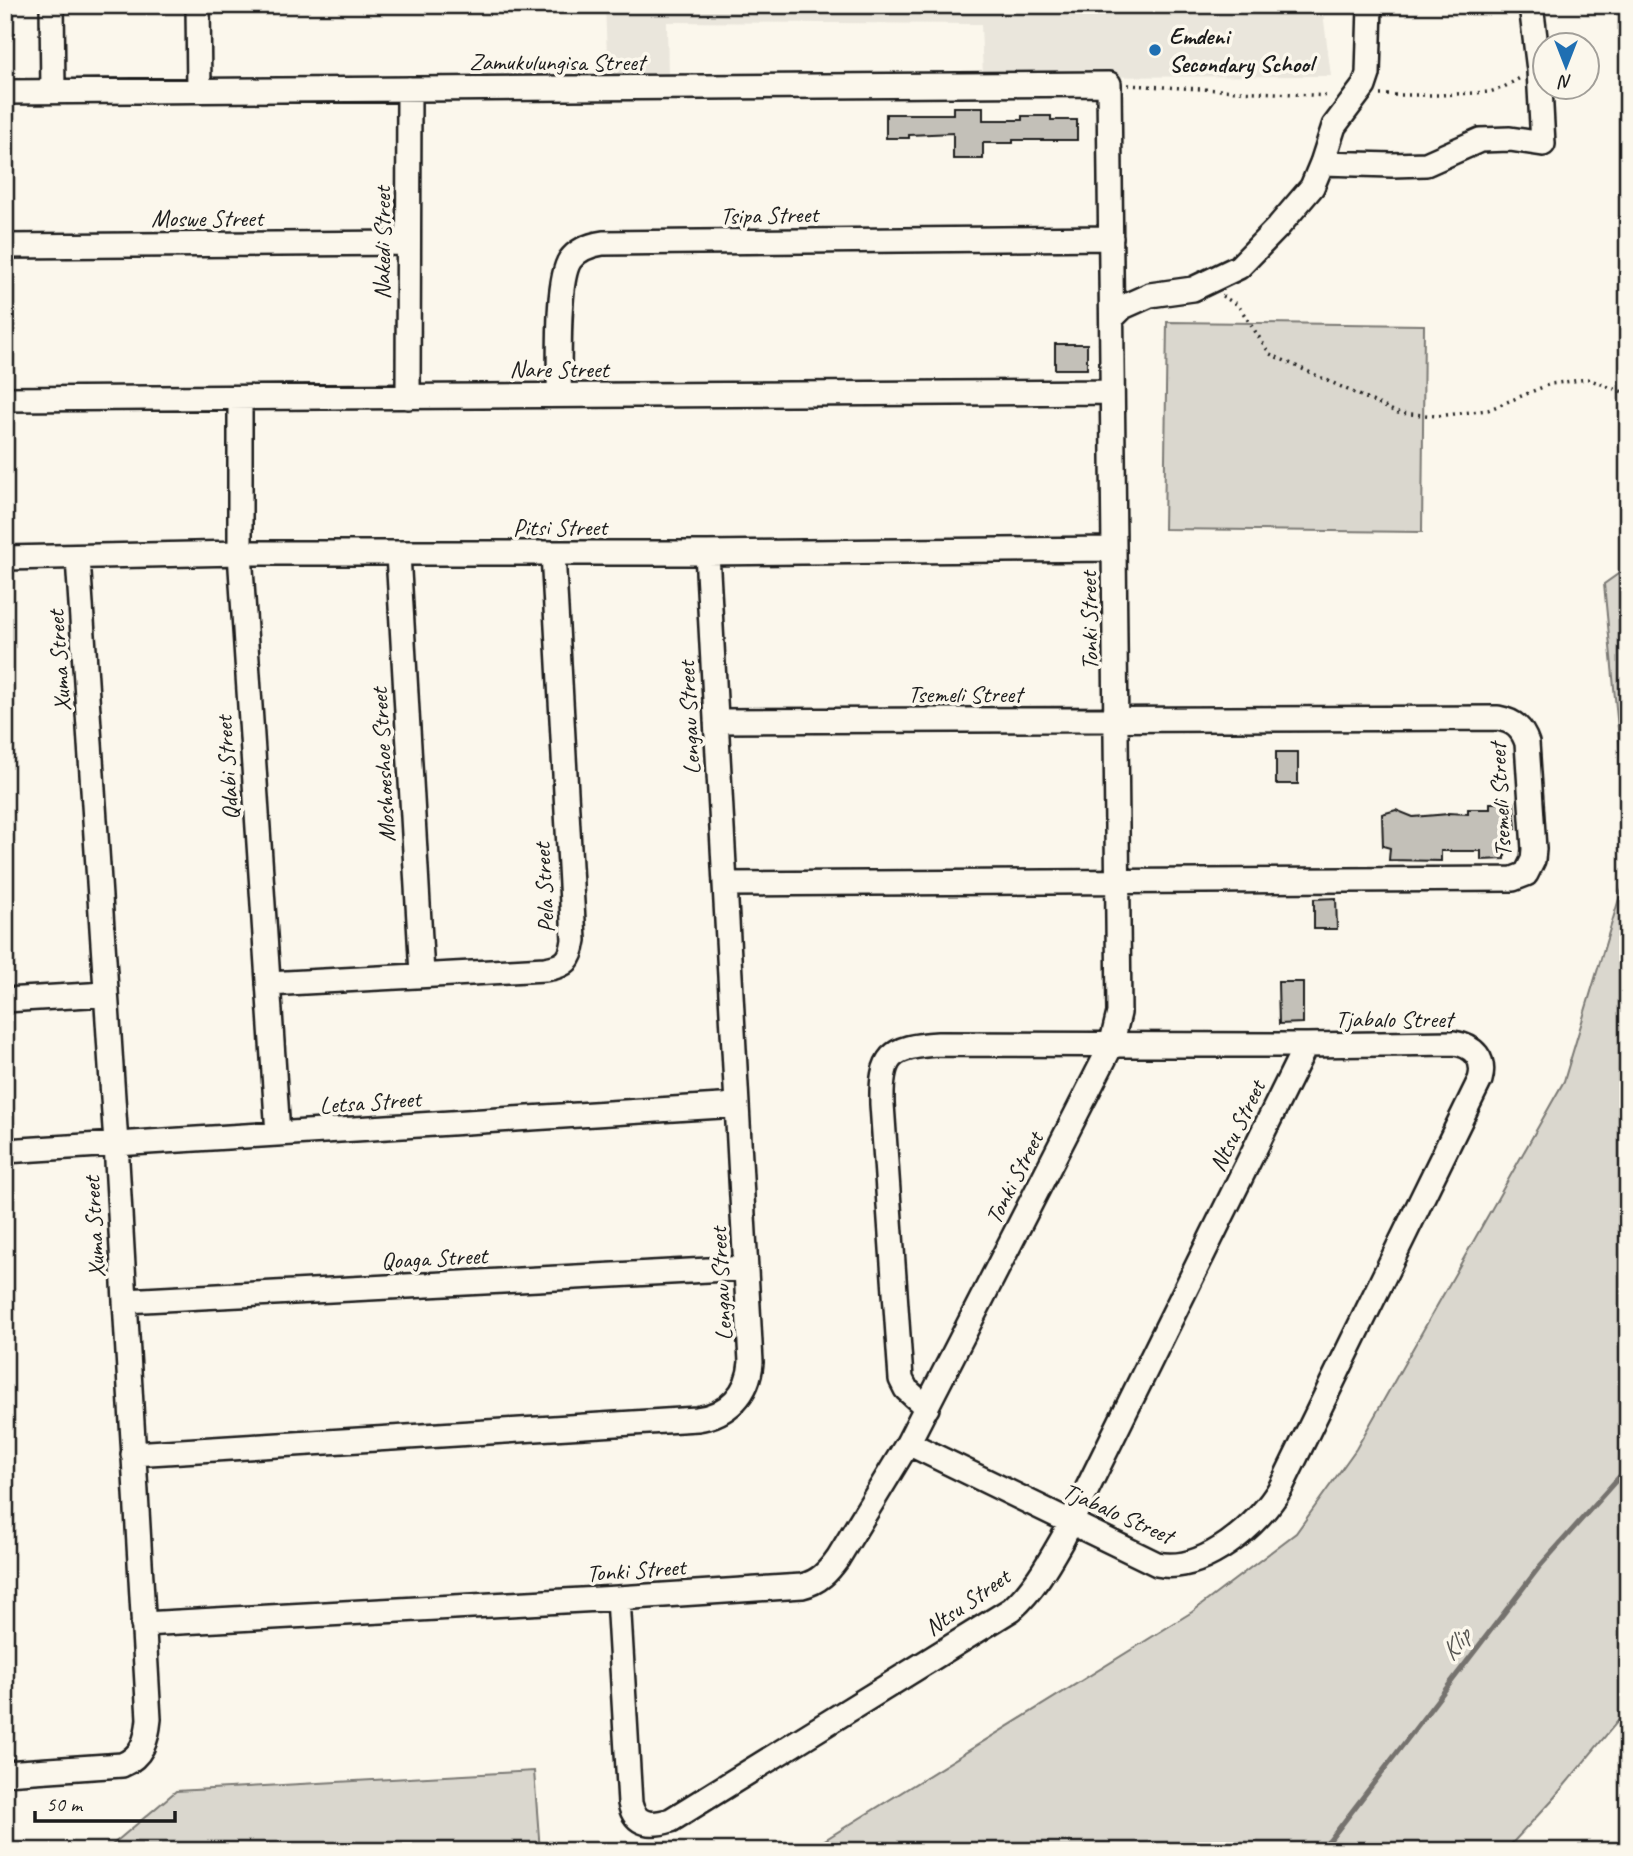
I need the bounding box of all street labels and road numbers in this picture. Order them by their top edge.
street label: Zamukulungisa Street [469,47,648,77]
street label: Nakedi Street [367,184,397,299]
street label: Tsipa Street [720,199,820,231]
street label: Moswe Street [151,203,265,233]
street label: Nare Street [510,354,611,384]
street label: Pitsi Street [513,512,609,542]
street label: Tonki Street [1073,569,1105,671]
street label: Xuma Street [40,607,78,713]
street label: Lengau Street [671,659,707,775]
street label: Tsemeli Street [908,679,1025,709]
street label: Moshoeshoe Street [364,685,402,843]
street label: Qdabi Street [208,713,246,821]
street label: Tsemeli Street [1482,739,1518,858]
street label: Pela Street [527,840,561,934]
street label: Tjabalo Street [1335,1004,1456,1034]
street label: Ntsu Street [1202,1074,1273,1176]
street label: Letsa Street [318,1083,424,1120]
street label: Tonki Street [978,1125,1051,1229]
street label: Xuma Street [76,1174,112,1278]
street label: Lengau Street [703,1225,739,1341]
street label: Qoaga Street [380,1240,490,1276]
street label: Tjabalo Street [1058,1475,1181,1552]
street label: Tonki Street [586,1551,688,1588]
street label: Ntsu Street [918,1561,1017,1642]

